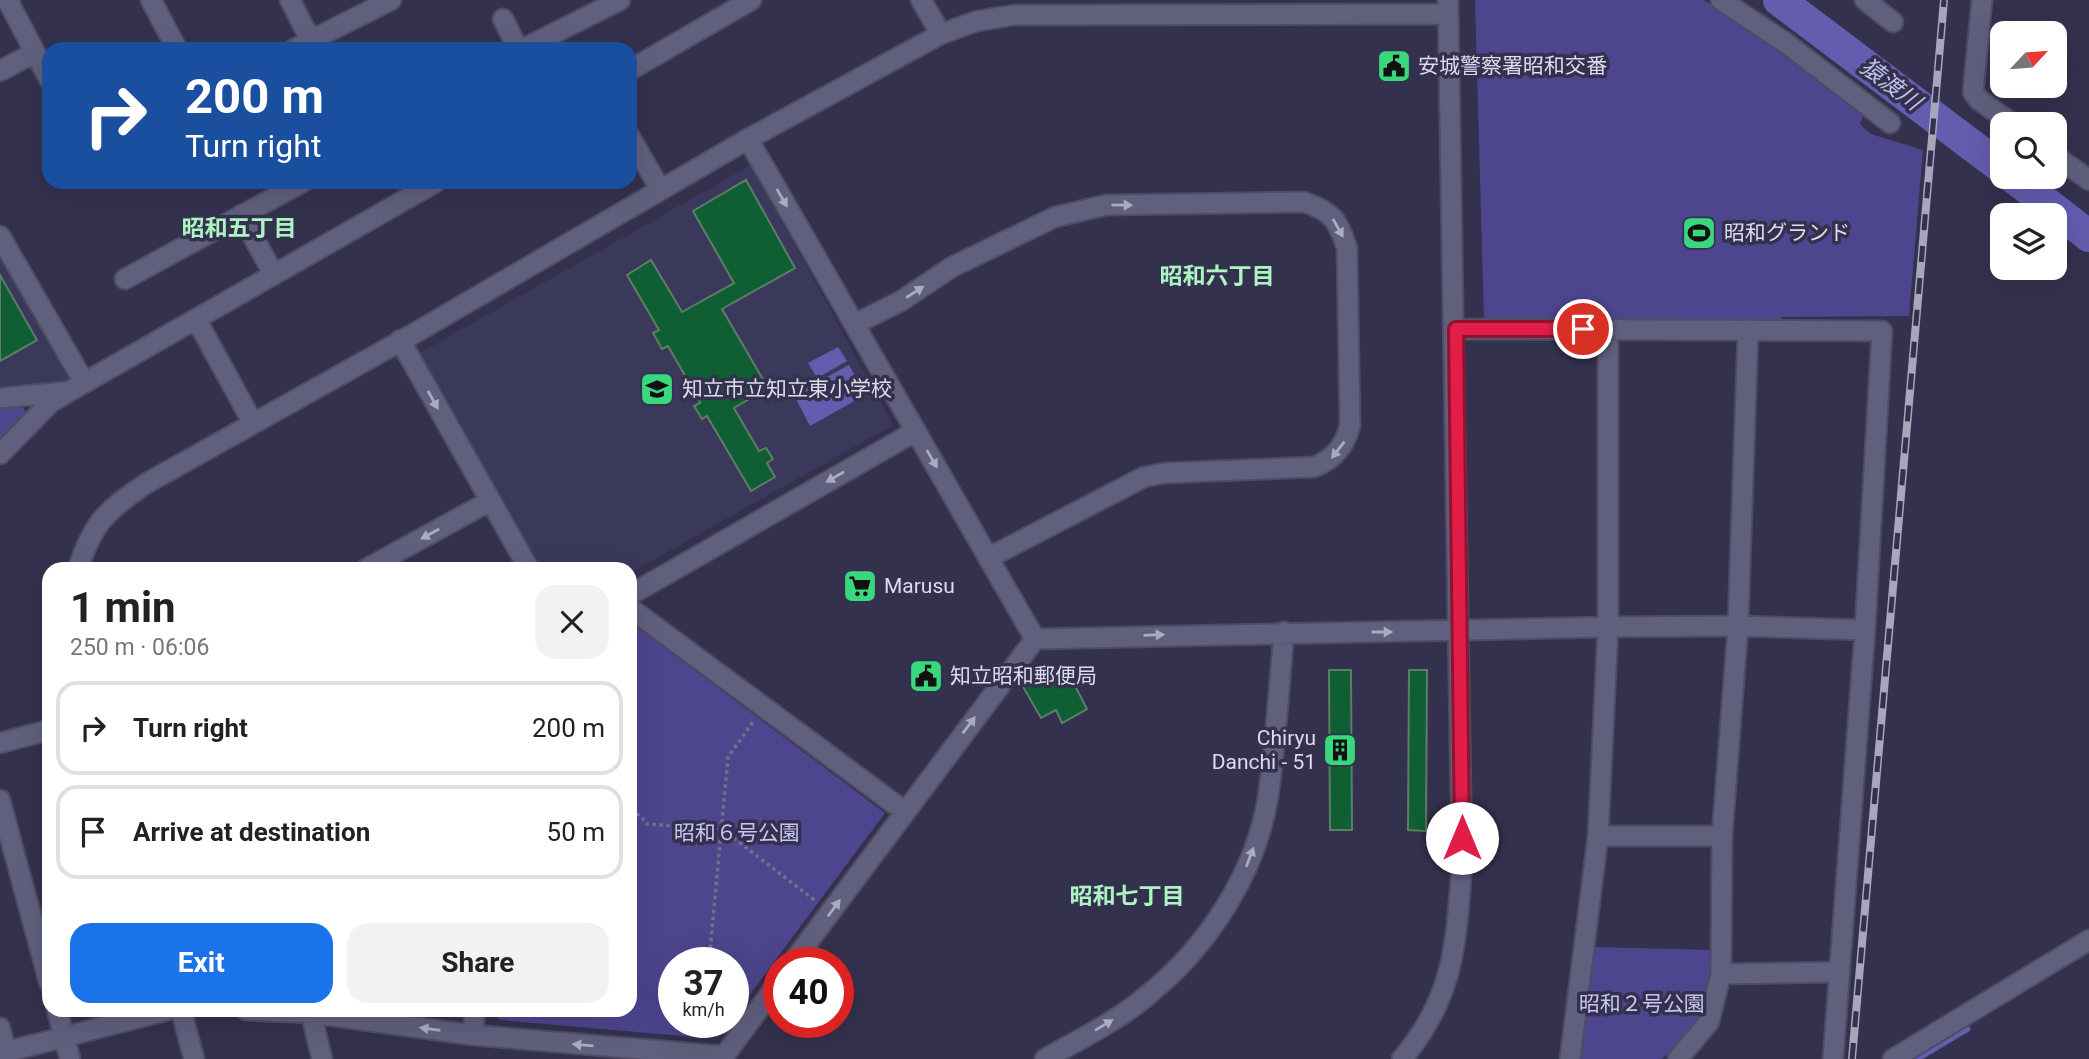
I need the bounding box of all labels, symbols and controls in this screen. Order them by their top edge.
north arrow [1990,21,2067,98]
map controls [1990,21,2067,280]
public building icon: 安城警察署昭和交番 [1375,47,1413,85]
water label: 猿渡川 [1855,53,1929,118]
place label: 安城警察署昭和交番 [1418,54,1607,78]
text: 200 m [185,68,324,125]
icon: right [70,70,161,161]
button: search [1990,112,2067,189]
text: Turn right [185,127,321,165]
one-way arrow [776,188,788,208]
one-way arrow [1111,199,1133,211]
button: layers [1990,203,2067,280]
sports icon: 昭和グランド [1680,214,1718,252]
district label: 昭和五丁目 [182,215,297,242]
one-way arrow [1332,218,1344,238]
place label: 昭和グランド [1724,221,1850,245]
district label: 昭和六丁目 [1160,263,1275,290]
one-way arrow [905,285,925,298]
pin [1553,299,1613,359]
icon: arrive [1564,310,1602,348]
school or university icon: 知立市立知立東小学校 [638,370,676,408]
place label: 知立市立知立東小学校 [682,377,892,401]
one-way arrow [427,390,439,410]
one-way arrow [1331,440,1346,458]
one-way arrow [926,449,938,469]
one-way arrow [826,471,845,483]
one-way arrow [420,528,440,540]
supermarket icon: Marusu [841,567,879,605]
place label: Marusu [884,574,955,598]
text: 1 min [70,583,176,632]
button: close [535,585,609,659]
one-way arrow [1371,626,1393,638]
one-way arrow [1143,630,1165,641]
text: 250 m · 06:06 [70,634,209,661]
public building icon: 知立昭和郵便局 [907,657,945,695]
place label: 知立昭和郵便局 [950,664,1097,688]
icon: right [74,709,112,747]
text: Turn right [133,713,248,743]
text: 200 m [532,713,605,743]
one-way arrow [962,716,976,734]
place label: Chiryu Danchi - 51 [1212,726,1316,774]
building icon: Chiryu Danchi - 51 [1321,731,1359,769]
position arrow [1425,801,1499,875]
icon: arrive [74,813,112,851]
text: Arrive at destination [133,817,370,847]
text: 50 m [547,817,605,847]
park label: 昭和６号公園 [674,821,800,845]
one-way arrow [1245,846,1256,867]
district label: 昭和七丁目 [1070,883,1185,910]
one-way arrow [827,898,841,917]
button: Exit [70,923,333,1003]
button: Share [347,923,609,1003]
speed limit sign: 40 [763,947,854,1038]
text: 37 [683,963,724,1004]
park label: 昭和２号公園 [1579,992,1705,1016]
text: km/h [682,999,725,1020]
one-way arrow [1095,1019,1114,1032]
one-way arrow [419,1024,441,1035]
one-way arrow [572,1039,594,1050]

